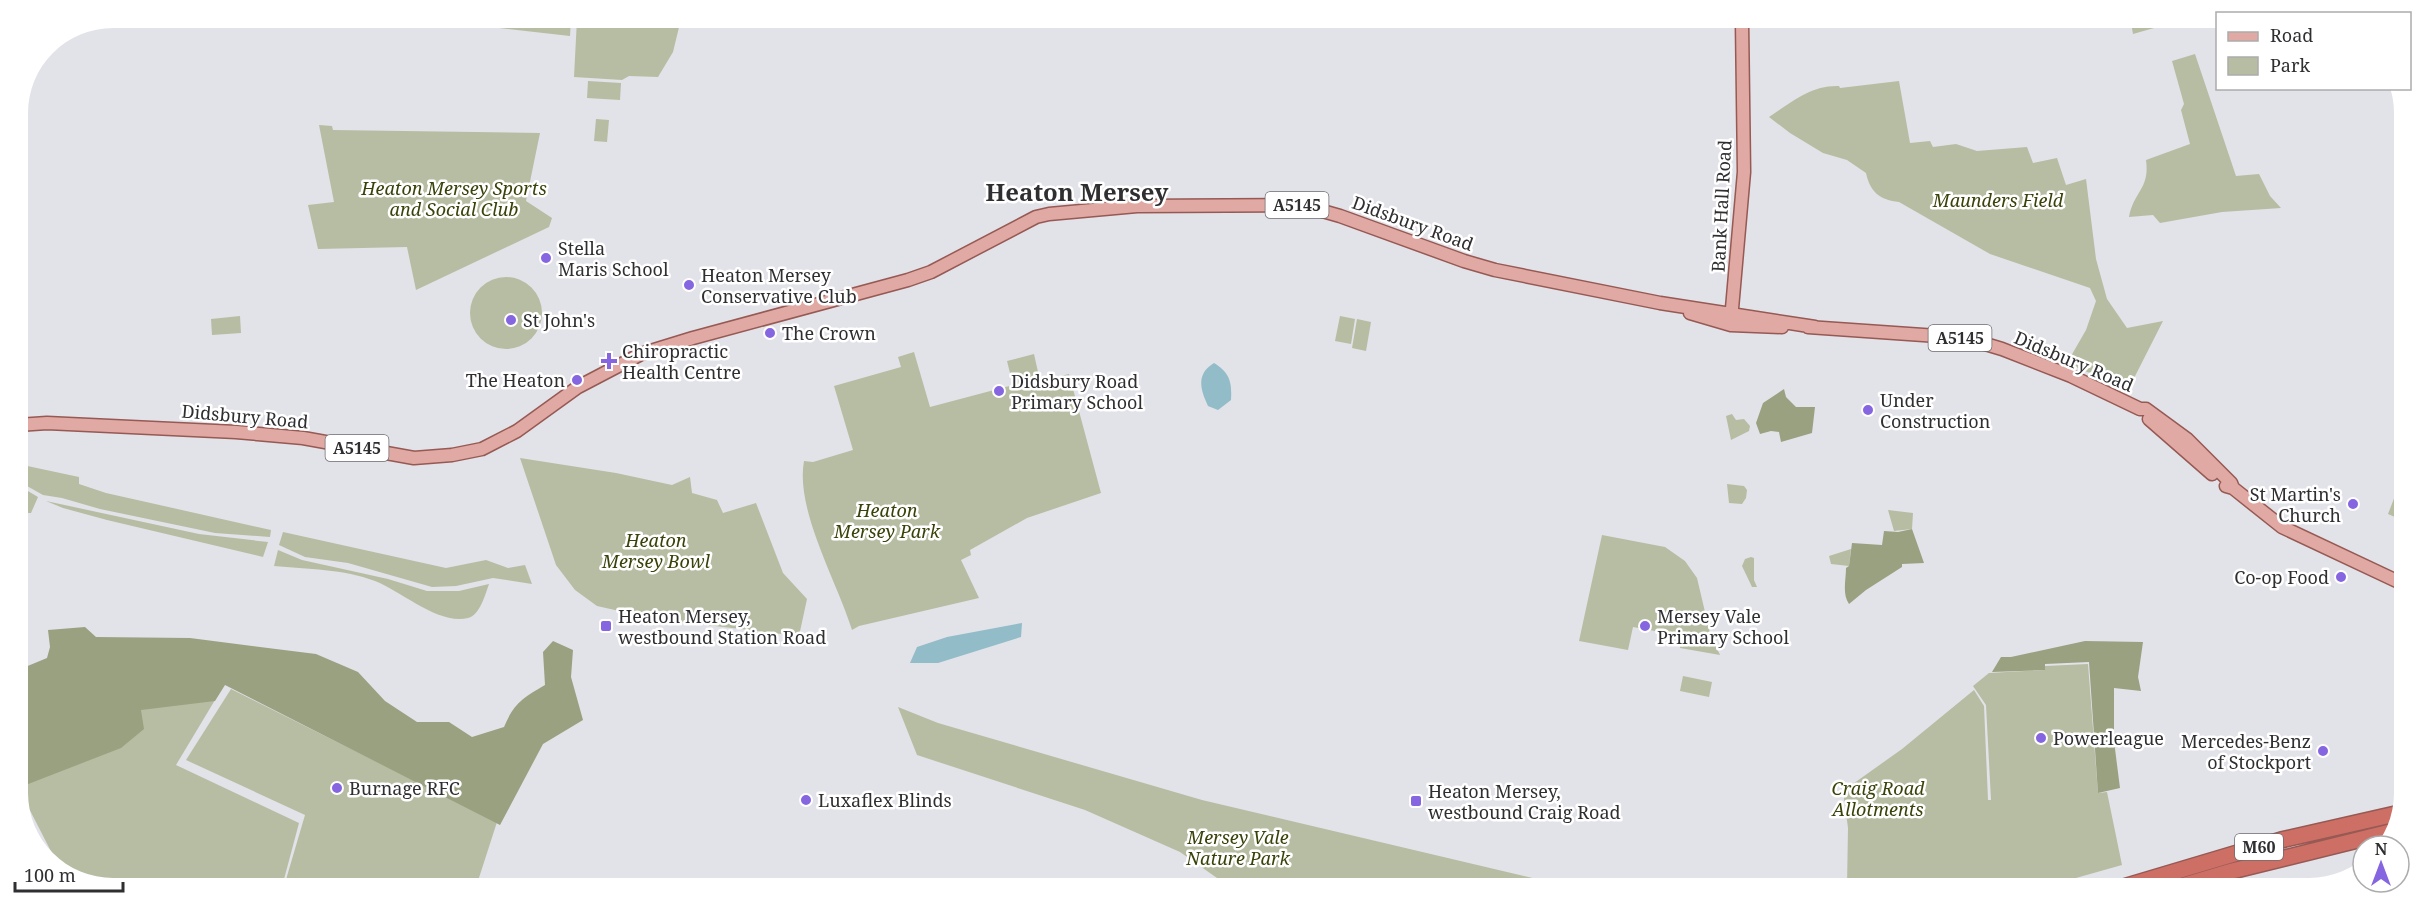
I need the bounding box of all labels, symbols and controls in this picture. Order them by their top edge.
legend [2216,12,2411,90]
text: Road [2270,23,2313,47]
text: Park [2270,53,2310,77]
street label: Bank Hall Road [1706,139,1736,273]
district label: Heaton Mersey [986,175,1168,208]
park label: Heaton Mersey Sports and Social Club [360,176,547,221]
park label: Maunders Field [1932,188,2064,212]
street label: Didsbury Road [1349,190,1477,256]
road number: A5145 [1266,192,1328,218]
place label: Stella Maris School [558,236,669,281]
marker: Stella Maris School [539,251,553,265]
place label: Heaton Mersey Conservative Club [701,263,857,308]
marker: Heaton Mersey Conservative Club [682,278,696,292]
place label: St John's [523,308,595,332]
marker: St John's [504,313,518,327]
place label: The Crown [782,321,876,345]
road number: A5145 [1928,325,1992,351]
street label: Didsbury Road [2011,325,2137,397]
marker: The Crown [763,326,777,340]
place label: Chiropractic Health Centre [622,339,741,384]
marker: Chiropractic Health Centre [600,352,618,370]
place label: The Heaton [466,368,565,392]
place label: Didsbury Road Primary School [1011,369,1143,414]
marker: The Heaton [570,373,584,387]
marker: Didsbury Road Primary School [992,384,1006,398]
place label: Under Construction [1880,388,1991,433]
street label: Didsbury Road [181,399,309,433]
marker: Under Construction [1861,403,1875,417]
road number: A5145 [326,435,388,461]
place label: St Martin's Church [2250,482,2341,527]
marker: St Martin's Church [2346,497,2360,511]
park label: Heaton Mersey Park [833,498,941,543]
park label: Heaton Mersey Bowl [601,528,710,573]
place label: Co-op Food [2234,565,2329,589]
marker: Co-op Food [2334,570,2348,584]
place label: Heaton Mersey, westbound Station Road [618,604,826,649]
place label: Mersey Vale Primary School [1657,604,1789,649]
marker: Heaton Mersey, westbound Station Road [599,619,613,633]
marker: Mersey Vale Primary School [1638,619,1652,633]
place label: Powerleague [2053,726,2164,750]
place label: Mercedes-Benz of Stockport [2181,729,2311,774]
marker: Powerleague [2034,731,2048,745]
marker: Mercedes-Benz of Stockport [2316,744,2330,758]
place label: Burnage RFC [349,776,460,800]
park label: Craig Road Allotments [1830,776,1925,821]
place label: Heaton Mersey, westbound Craig Road [1428,779,1621,824]
marker: Burnage RFC [330,781,344,795]
place label: Luxaflex Blinds [818,788,952,812]
marker: Luxaflex Blinds [799,793,813,807]
marker: Heaton Mersey, westbound Craig Road [1409,794,1423,808]
park label: Mersey Vale Nature Park [1185,825,1290,870]
road number: M60 [2235,834,2283,860]
north arrow [2351,834,2411,894]
text: N [2375,838,2388,860]
scale bar [15,855,123,893]
text: 100 m [24,863,76,887]

